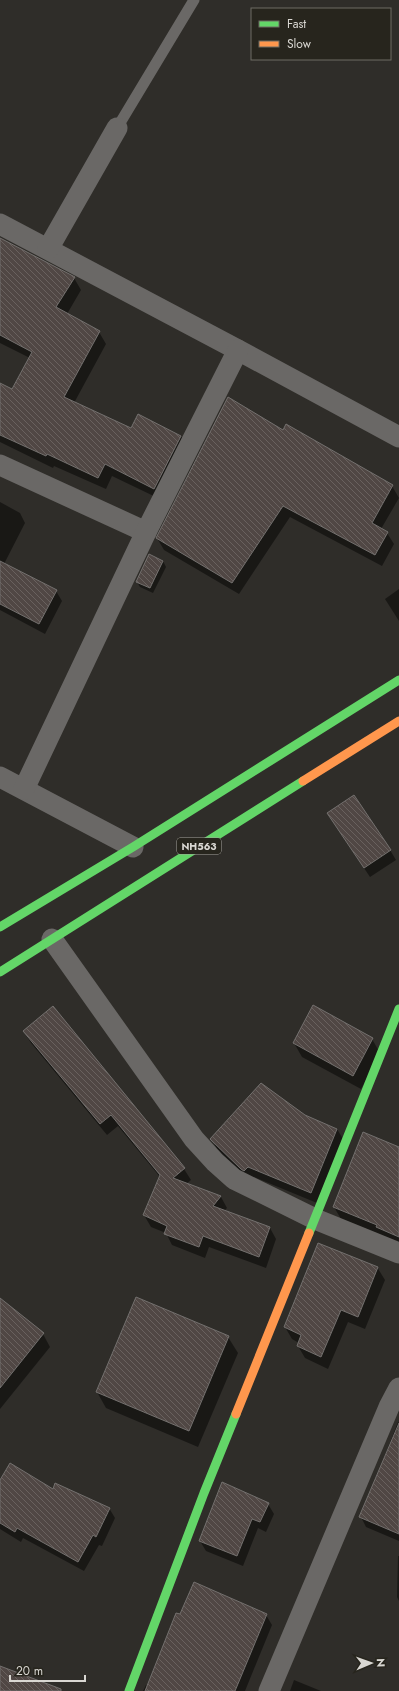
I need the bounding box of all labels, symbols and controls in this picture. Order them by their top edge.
legend [251,8,391,60]
text: Fast [287,15,306,33]
text: Slow [287,35,312,53]
road number: NH563 [177,838,221,854]
north arrow [351,1643,391,1683]
scale bar [10,1657,85,1683]
text: N [373,1658,389,1667]
text: 20 m [16,1662,43,1680]

